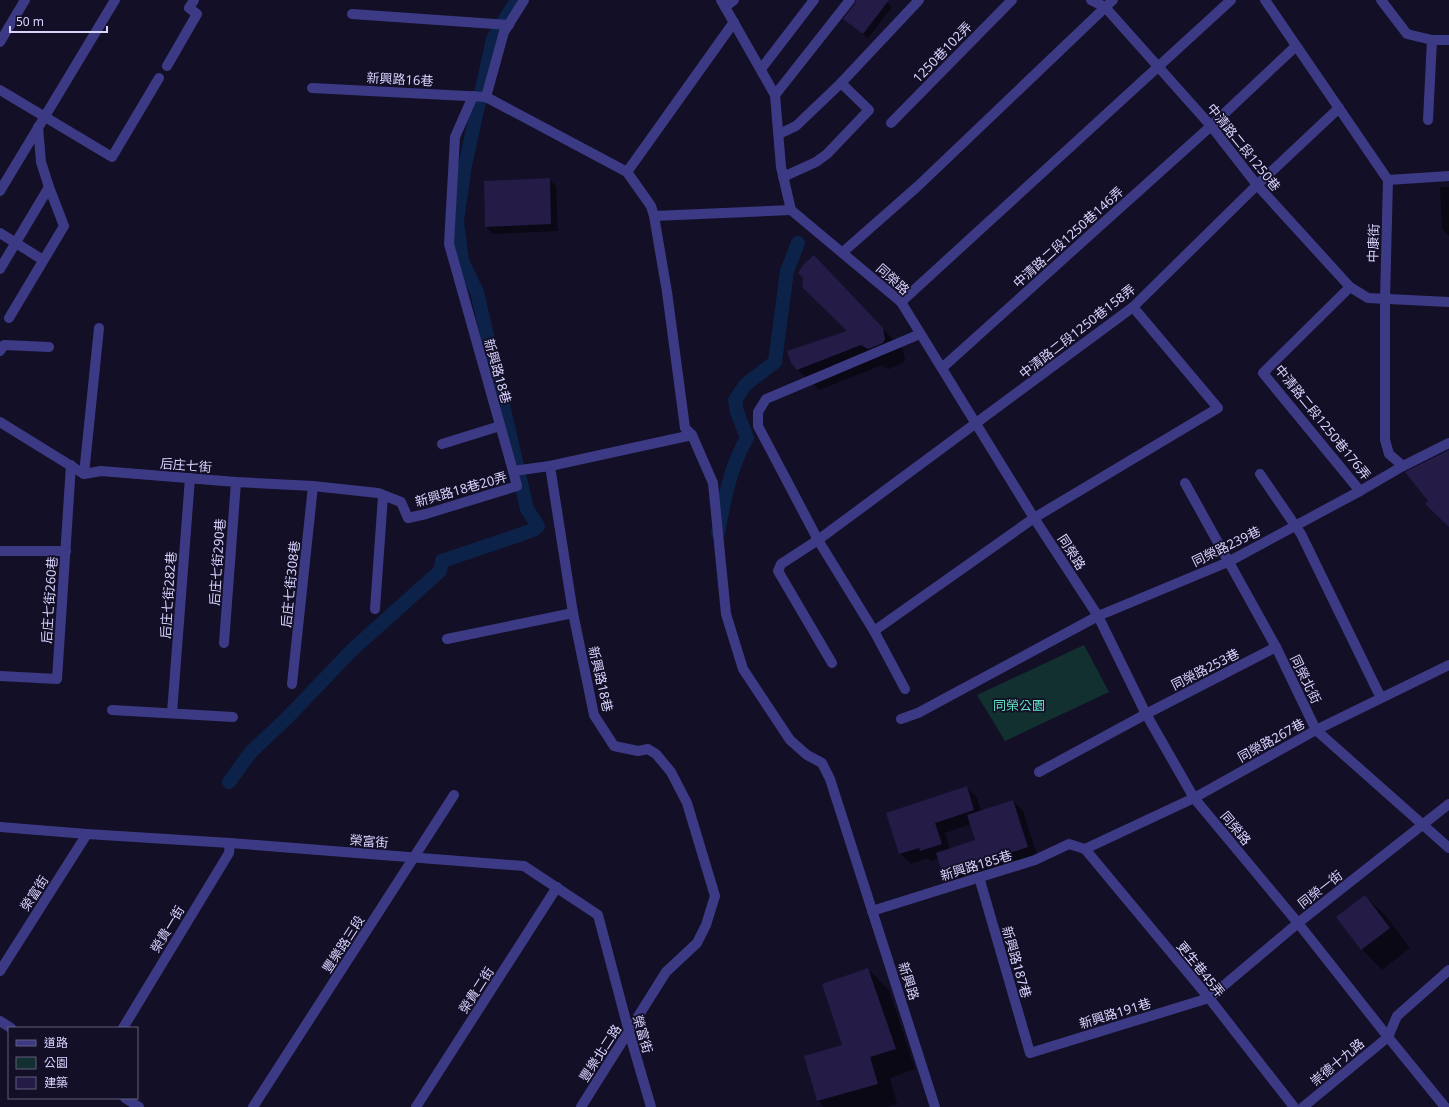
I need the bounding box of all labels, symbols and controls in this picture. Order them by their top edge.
scale bar [10,8,107,34]
text: 50 m [16,13,44,30]
street label: 1250巷102弄 [908,18,976,86]
street label: 新興路16巷 [366,68,434,90]
street label: 中清路二段1250巷 [1203,99,1285,195]
street label: 中清路二段1250巷146弄 [1009,182,1127,292]
street label: 中康街 [1363,223,1383,263]
street label: 同榮路 [872,259,914,299]
street label: 中清路二段1250巷158弄 [1015,280,1139,382]
street label: 新興路18巷 [480,336,516,406]
street label: 中清路二段1250巷176弄 [1271,361,1375,483]
street label: 后庄七街 [159,454,213,476]
street label: 新興路18巷20弄 [413,467,509,511]
street label: 后庄七街290巷 [205,518,229,606]
street label: 同榮路239巷 [1189,522,1263,570]
street label: 同榮路 [1054,531,1090,573]
street label: 后庄七街308巷 [276,540,304,628]
street label: 后庄七街282巷 [156,551,180,639]
street label: 后庄七街260巷 [37,556,61,644]
street label: 新興路18巷 [585,644,617,714]
street label: 同榮路253巷 [1168,644,1242,694]
street label: 同榮北街 [1287,652,1325,706]
park label: 同榮公園 [993,696,1045,714]
street label: 同榮路267巷 [1234,714,1308,766]
street label: 同榮路 [1217,807,1255,849]
street label: 榮富街 [349,830,389,852]
street label: 新興路185巷 [938,846,1014,884]
street label: 同榮一街 [1294,866,1346,912]
street label: 榮富街 [16,872,52,914]
street label: 榮貴一街 [146,902,188,956]
street label: 豐樂路三段 [318,912,368,976]
street label: 新興路187巷 [998,924,1036,1000]
street label: 更生巷45弄 [1173,937,1229,1001]
street label: 新興路 [894,960,924,1002]
street label: 榮貴二街 [454,963,498,1017]
street label: 新興路191巷 [1077,994,1153,1032]
street label: 榮富街 [629,1013,657,1055]
street label: 豐樂北二路 [575,1021,625,1085]
legend [8,1027,138,1099]
text: 道路 [44,1034,68,1051]
street label: 崇德十九路 [1306,1034,1368,1090]
text: 公園 [44,1054,68,1071]
text: 建築 [44,1074,68,1091]

